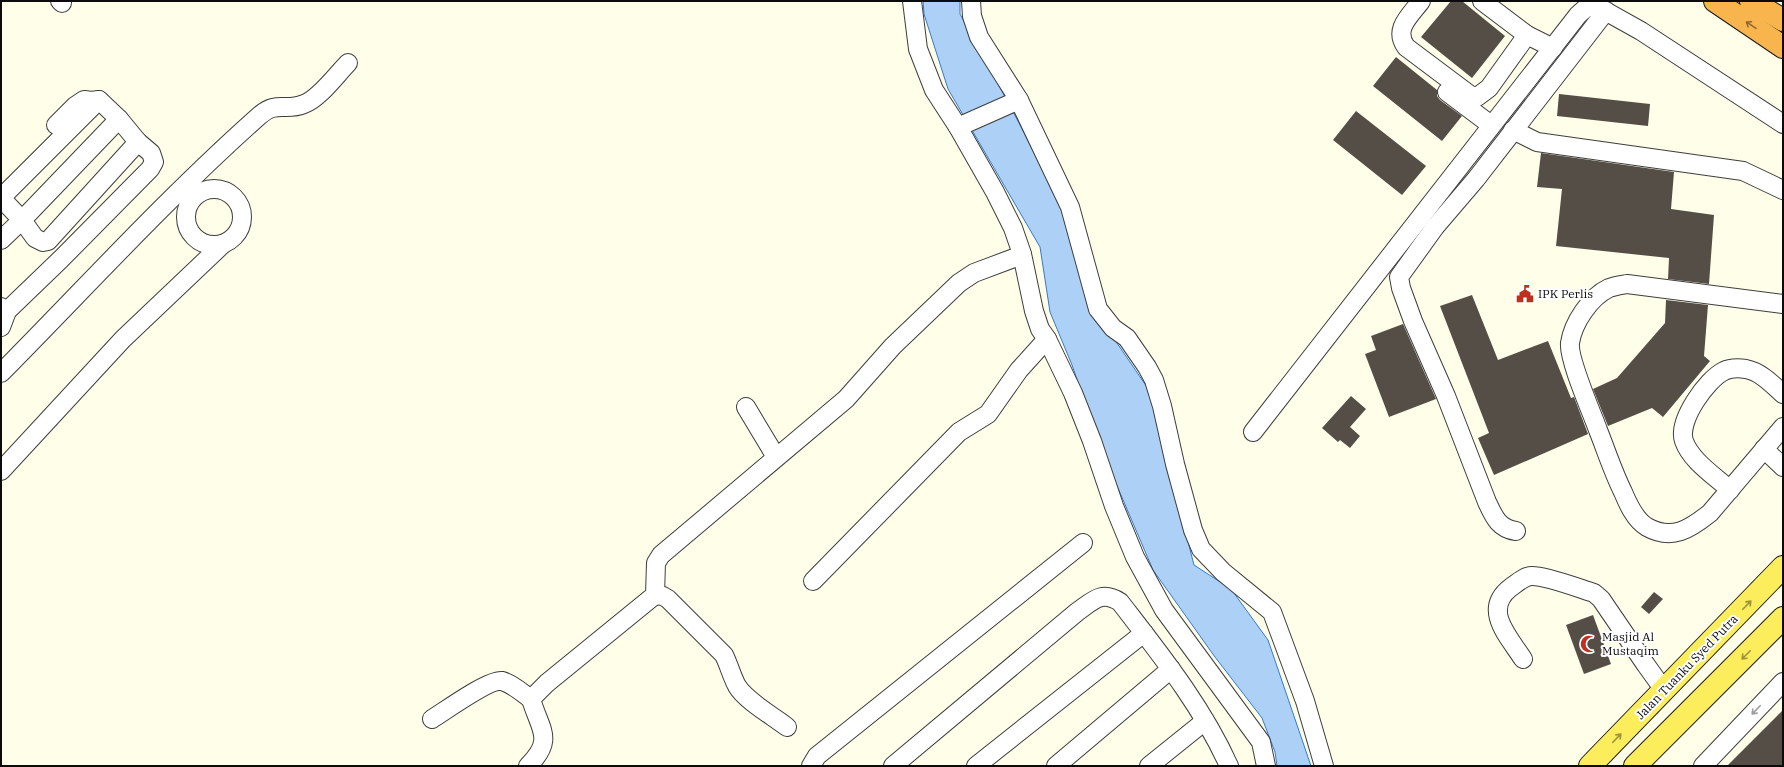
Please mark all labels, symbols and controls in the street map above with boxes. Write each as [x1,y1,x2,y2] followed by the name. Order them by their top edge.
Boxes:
[1745,21,1756,29] one-way arrow
[1515,284,1535,304] public building icon: IPK Perlis
[1538,286,1593,301] place label: IPK Perlis
[1742,600,1751,610] one-way arrow
[1633,611,1741,722] street label: Jalan Tuanku Syed Putra
[1602,629,1659,658] place label: Masjid Al Mustaqim
[1579,634,1599,654] mosque icon: Masjid Al Mustaqim
[1741,650,1751,660] one-way arrow
[1751,705,1761,715] one-way arrow
[1613,733,1622,743] one-way arrow

